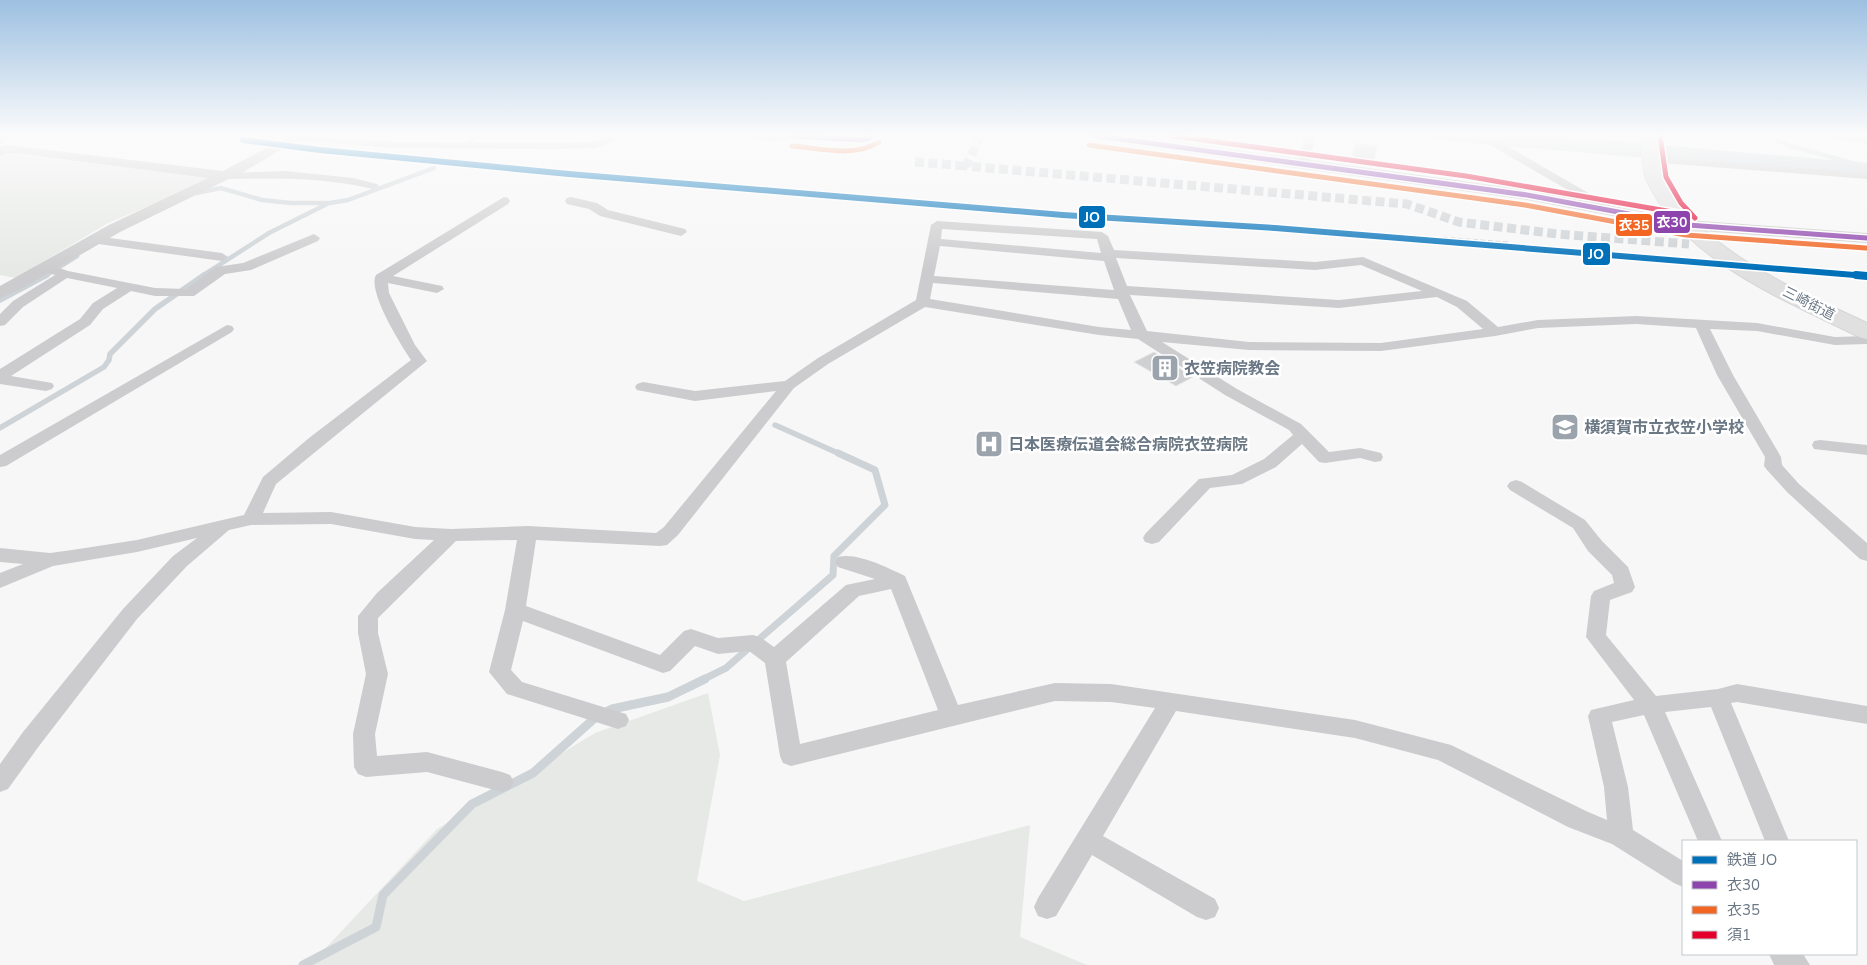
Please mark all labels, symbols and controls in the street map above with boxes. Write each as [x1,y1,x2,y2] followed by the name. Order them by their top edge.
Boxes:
[1078,205,1106,229] line badge: JO
[1083,208,1100,227] text: JO
[1653,210,1691,234] line badge: 衣30
[1615,213,1653,237] line badge: 衣35
[1657,213,1687,232] text: 衣30
[1619,216,1649,235] text: 衣35
[1582,242,1611,266] line badge: JO
[1587,245,1604,264] text: JO
[1780,282,1838,325] street label: 三崎街道
[1150,353,1180,383] building icon: 衣笠病院教会
[1184,358,1280,380] place label: 衣笠病院教会
[1550,412,1580,442] school or university icon: 横須賀市立衣笠小学校
[1584,417,1744,439] place label: 横須賀市立衣笠小学校
[974,429,1004,459] hospital icon: 日本医療伝道会総合病院衣笠病院
[1008,434,1248,456] place label: 日本医療伝道会総合病院衣笠病院
[1682,840,1857,955] legend
[1727,850,1777,870] text: 鉄道 JO
[1727,875,1760,895] text: 衣30
[1727,900,1760,920] text: 衣35
[1727,925,1751,945] text: 須1

